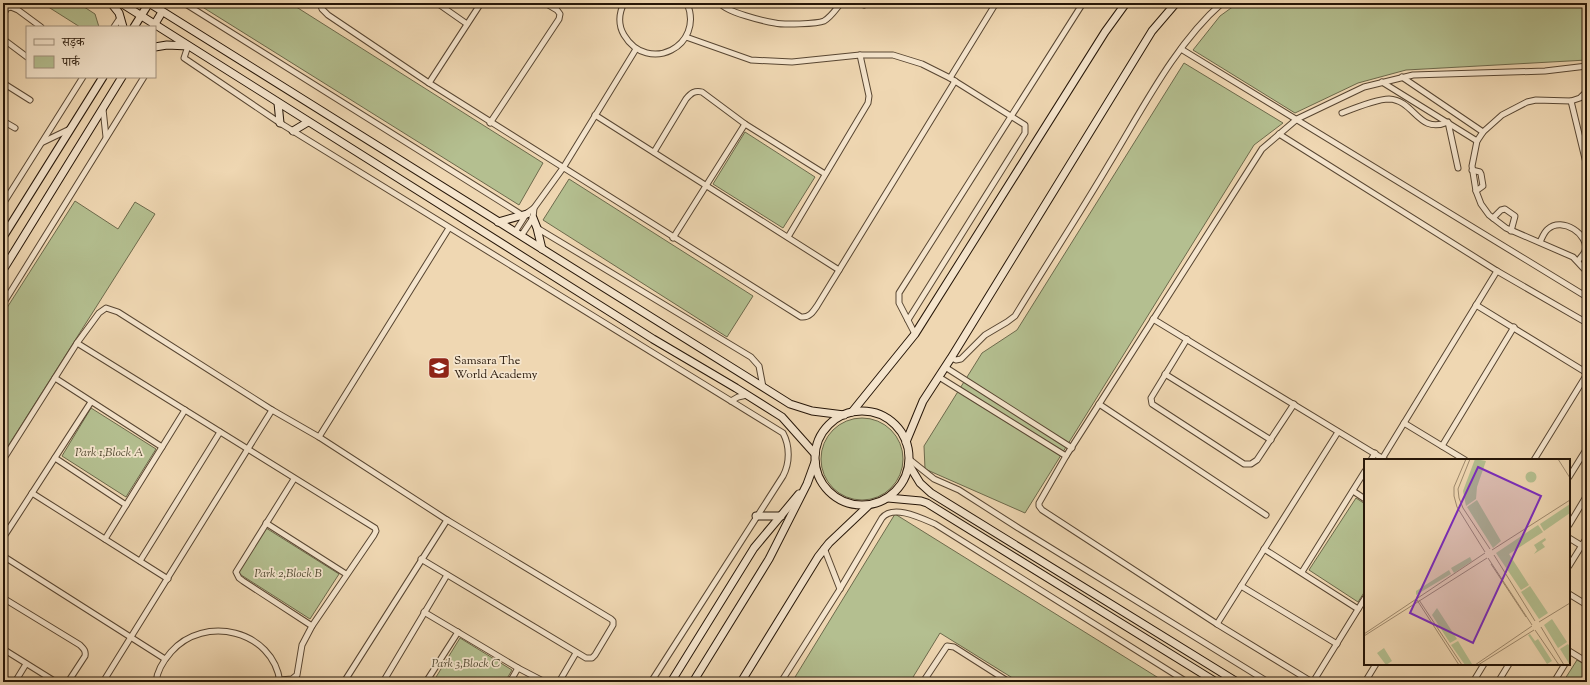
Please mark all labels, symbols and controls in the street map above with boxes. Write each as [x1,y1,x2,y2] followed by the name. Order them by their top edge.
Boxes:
[26,26,156,78] legend
[61,34,86,52] text: सड़क
[61,54,81,72] text: पार्क
[454,352,537,384] place label: Samsara The World Academy
[426,355,452,381] school or university icon: Samsara The World Academy
[75,444,144,462] park label: Park 1,Block A
[1364,459,1570,665] inset map
[254,565,322,583] park label: Park 2,Block B
[432,655,500,673] park label: Park 3,Block C

